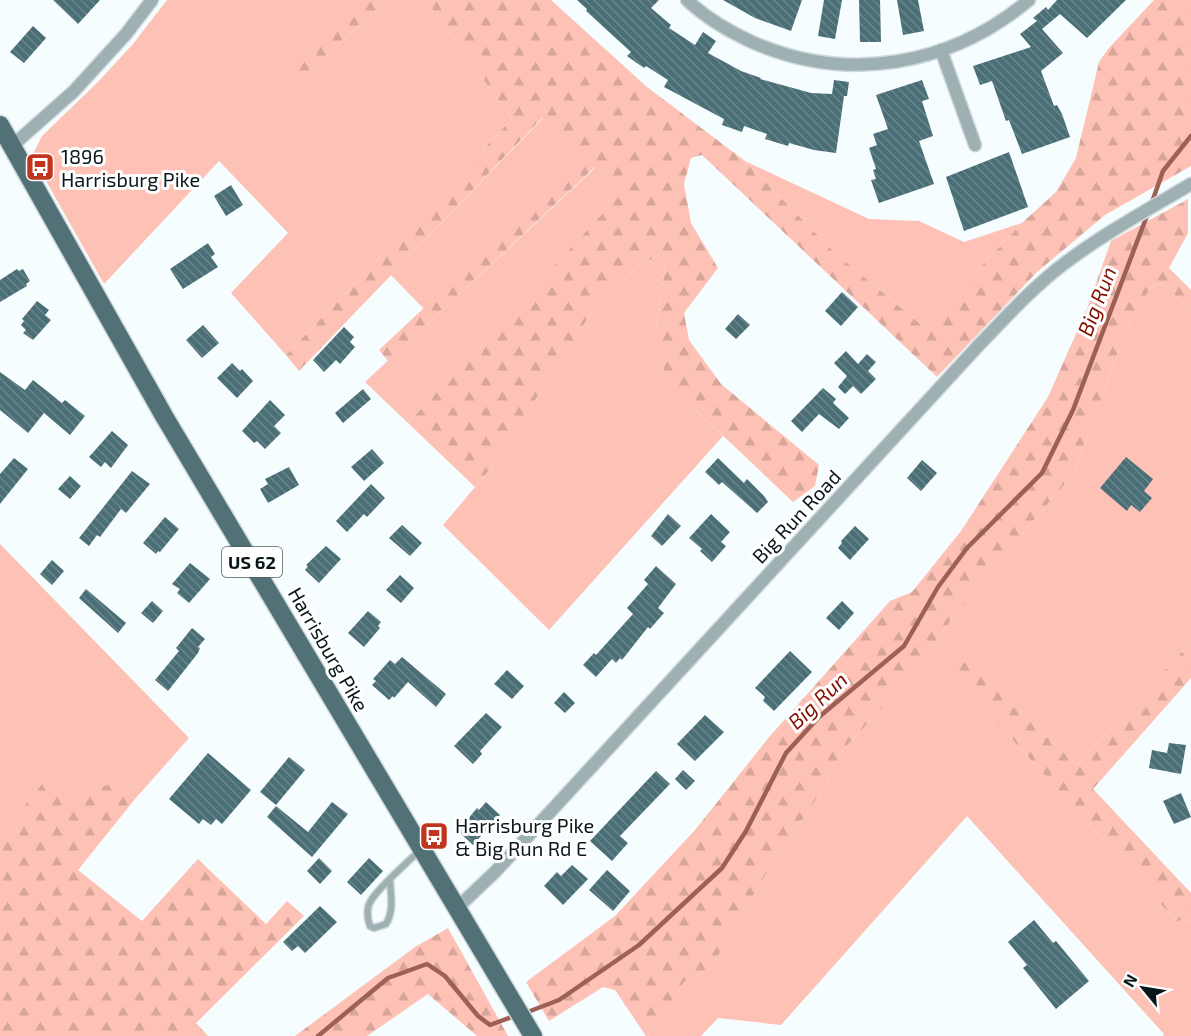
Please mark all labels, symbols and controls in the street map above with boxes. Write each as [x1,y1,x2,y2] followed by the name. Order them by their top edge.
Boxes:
[61,144,200,191] place label: 1896 Harrisburg Pike
[24,151,56,183] bus stop icon: 1896 Harrisburg Pike
[1071,263,1121,339] water label: Big Run
[747,464,845,568] street label: Big Run Road
[222,547,282,577] road number: US 62
[284,583,374,715] street label: Harrisburg Pike
[782,666,852,734] water label: Big Run
[455,813,594,860] place label: Harrisburg Pike & Big Run Rd E
[418,820,450,852] bus stop icon: Harrisburg Pike & Big Run Rd E
[1113,958,1173,1018] north arrow
[1118,970,1141,990] text: N

